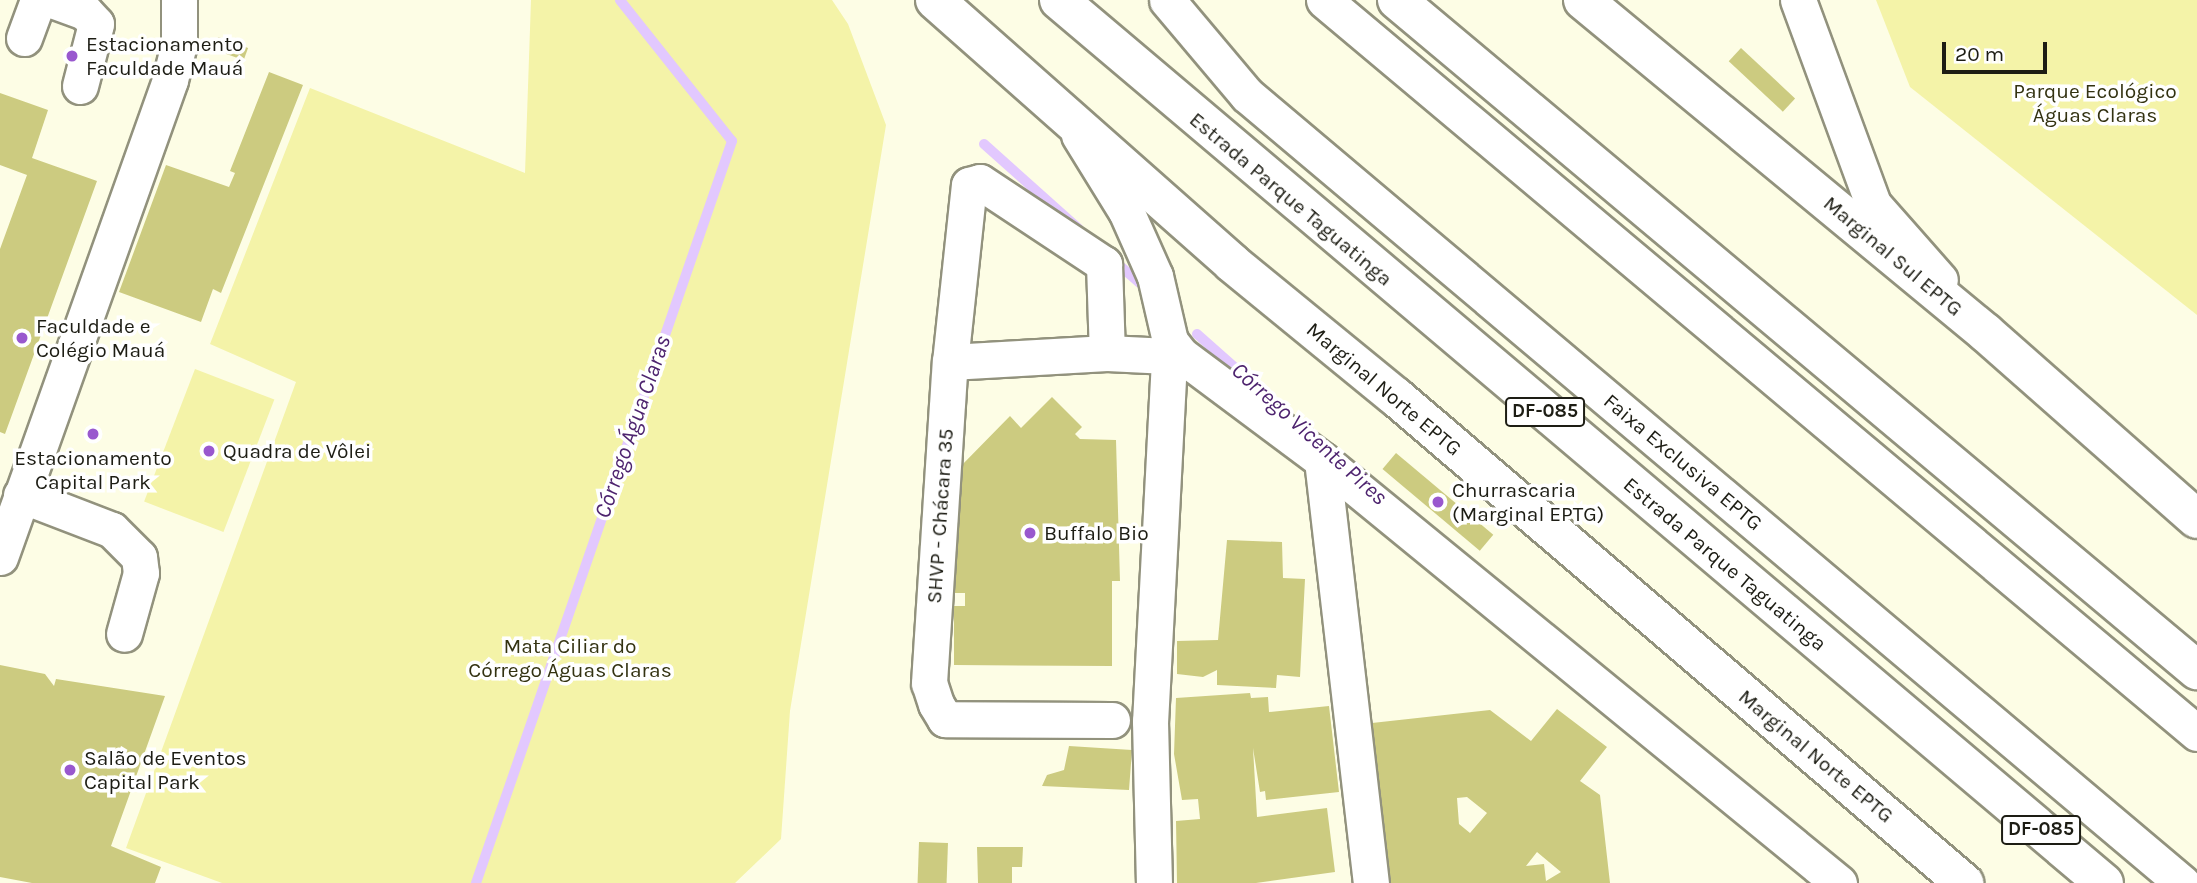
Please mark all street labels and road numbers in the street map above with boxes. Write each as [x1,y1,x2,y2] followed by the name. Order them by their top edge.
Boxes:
[1184,107,1398,291] street label: Estrada Parque Taguatinga
[1818,191,1968,321] street label: Marginal Sul EPTG
[1301,317,1467,461] street label: Marginal Norte EPTG
[1599,388,1767,536] street label: Faixa Exclusiva EPTG
[1505,396,1585,428] road number: DF-085
[921,428,959,604] street label: SHVP - Chácara 35
[1618,472,1832,656] street label: Estrada Parque Taguatinga
[1733,684,1899,828] street label: Marginal Norte EPTG
[2001,814,2081,846] road number: DF-085

